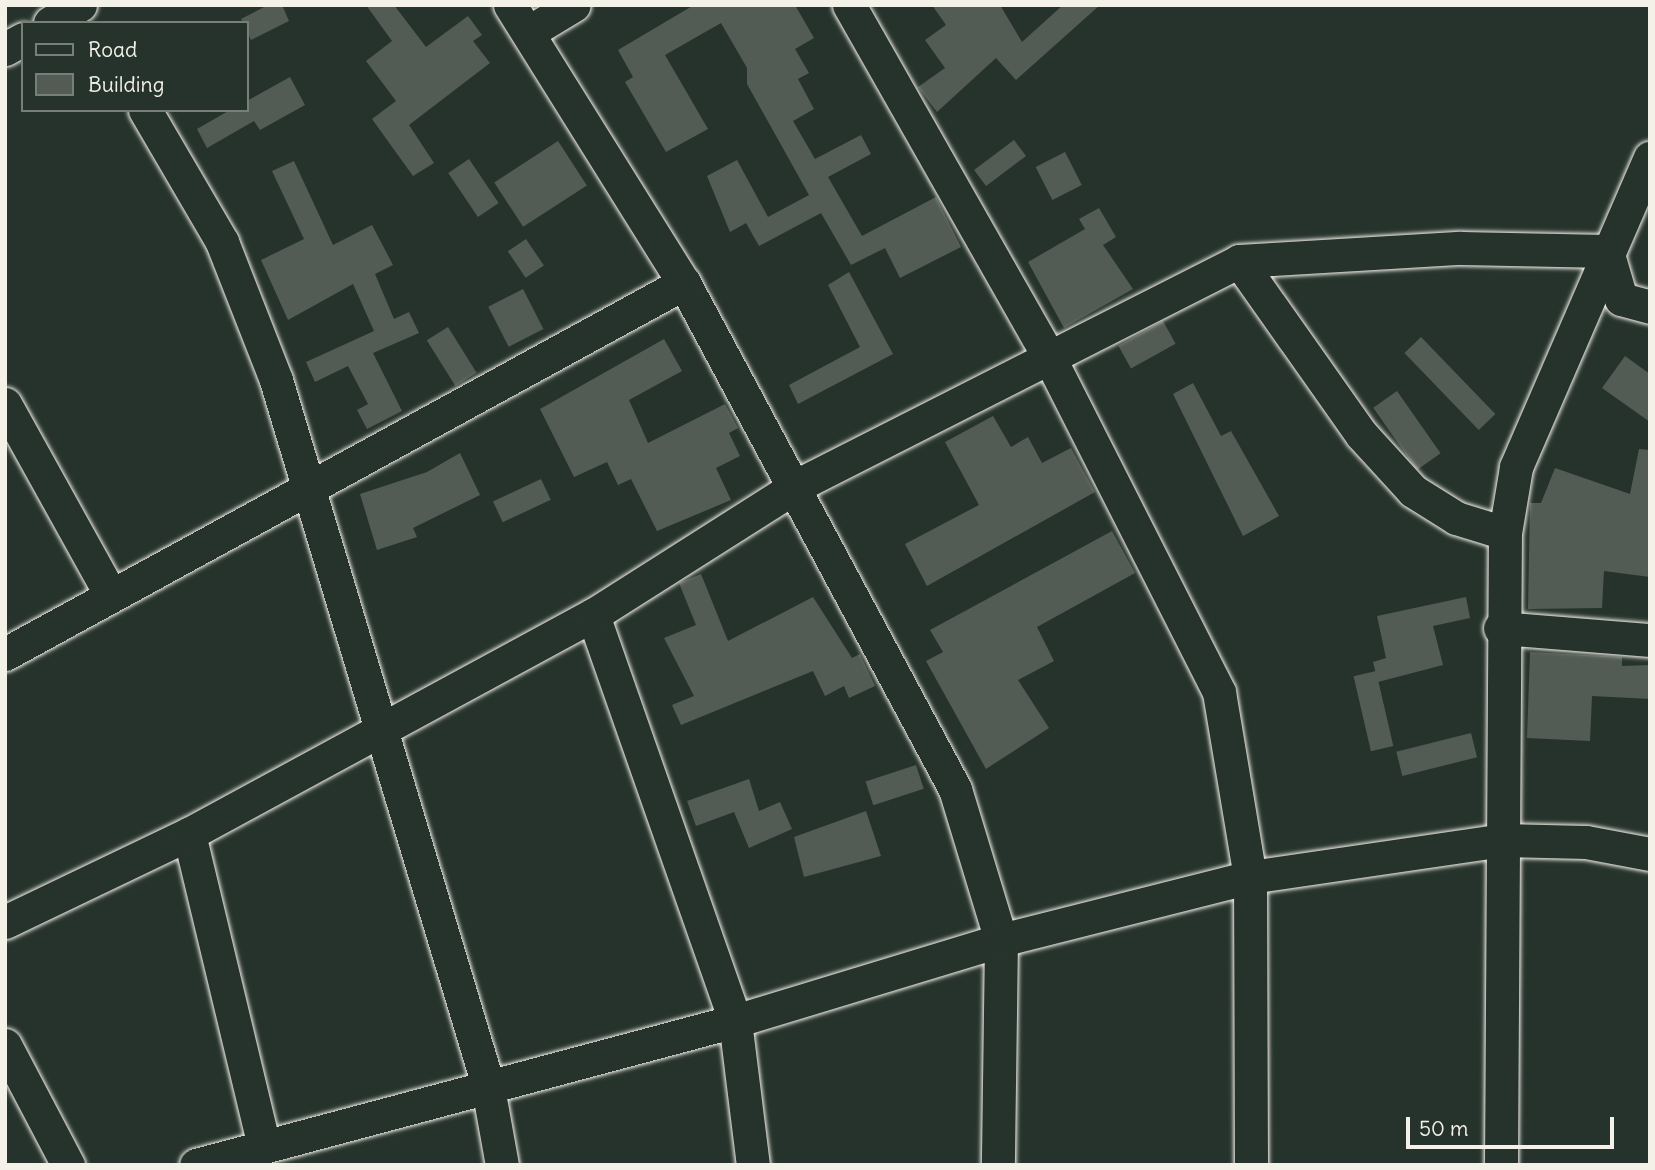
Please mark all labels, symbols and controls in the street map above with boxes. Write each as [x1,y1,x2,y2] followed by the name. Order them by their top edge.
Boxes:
[21,21,248,112] legend
[88,36,137,63] text: Road
[88,71,164,98] text: Building
[1410,1104,1618,1148] scale bar
[1419,1115,1468,1142] text: 50 m

